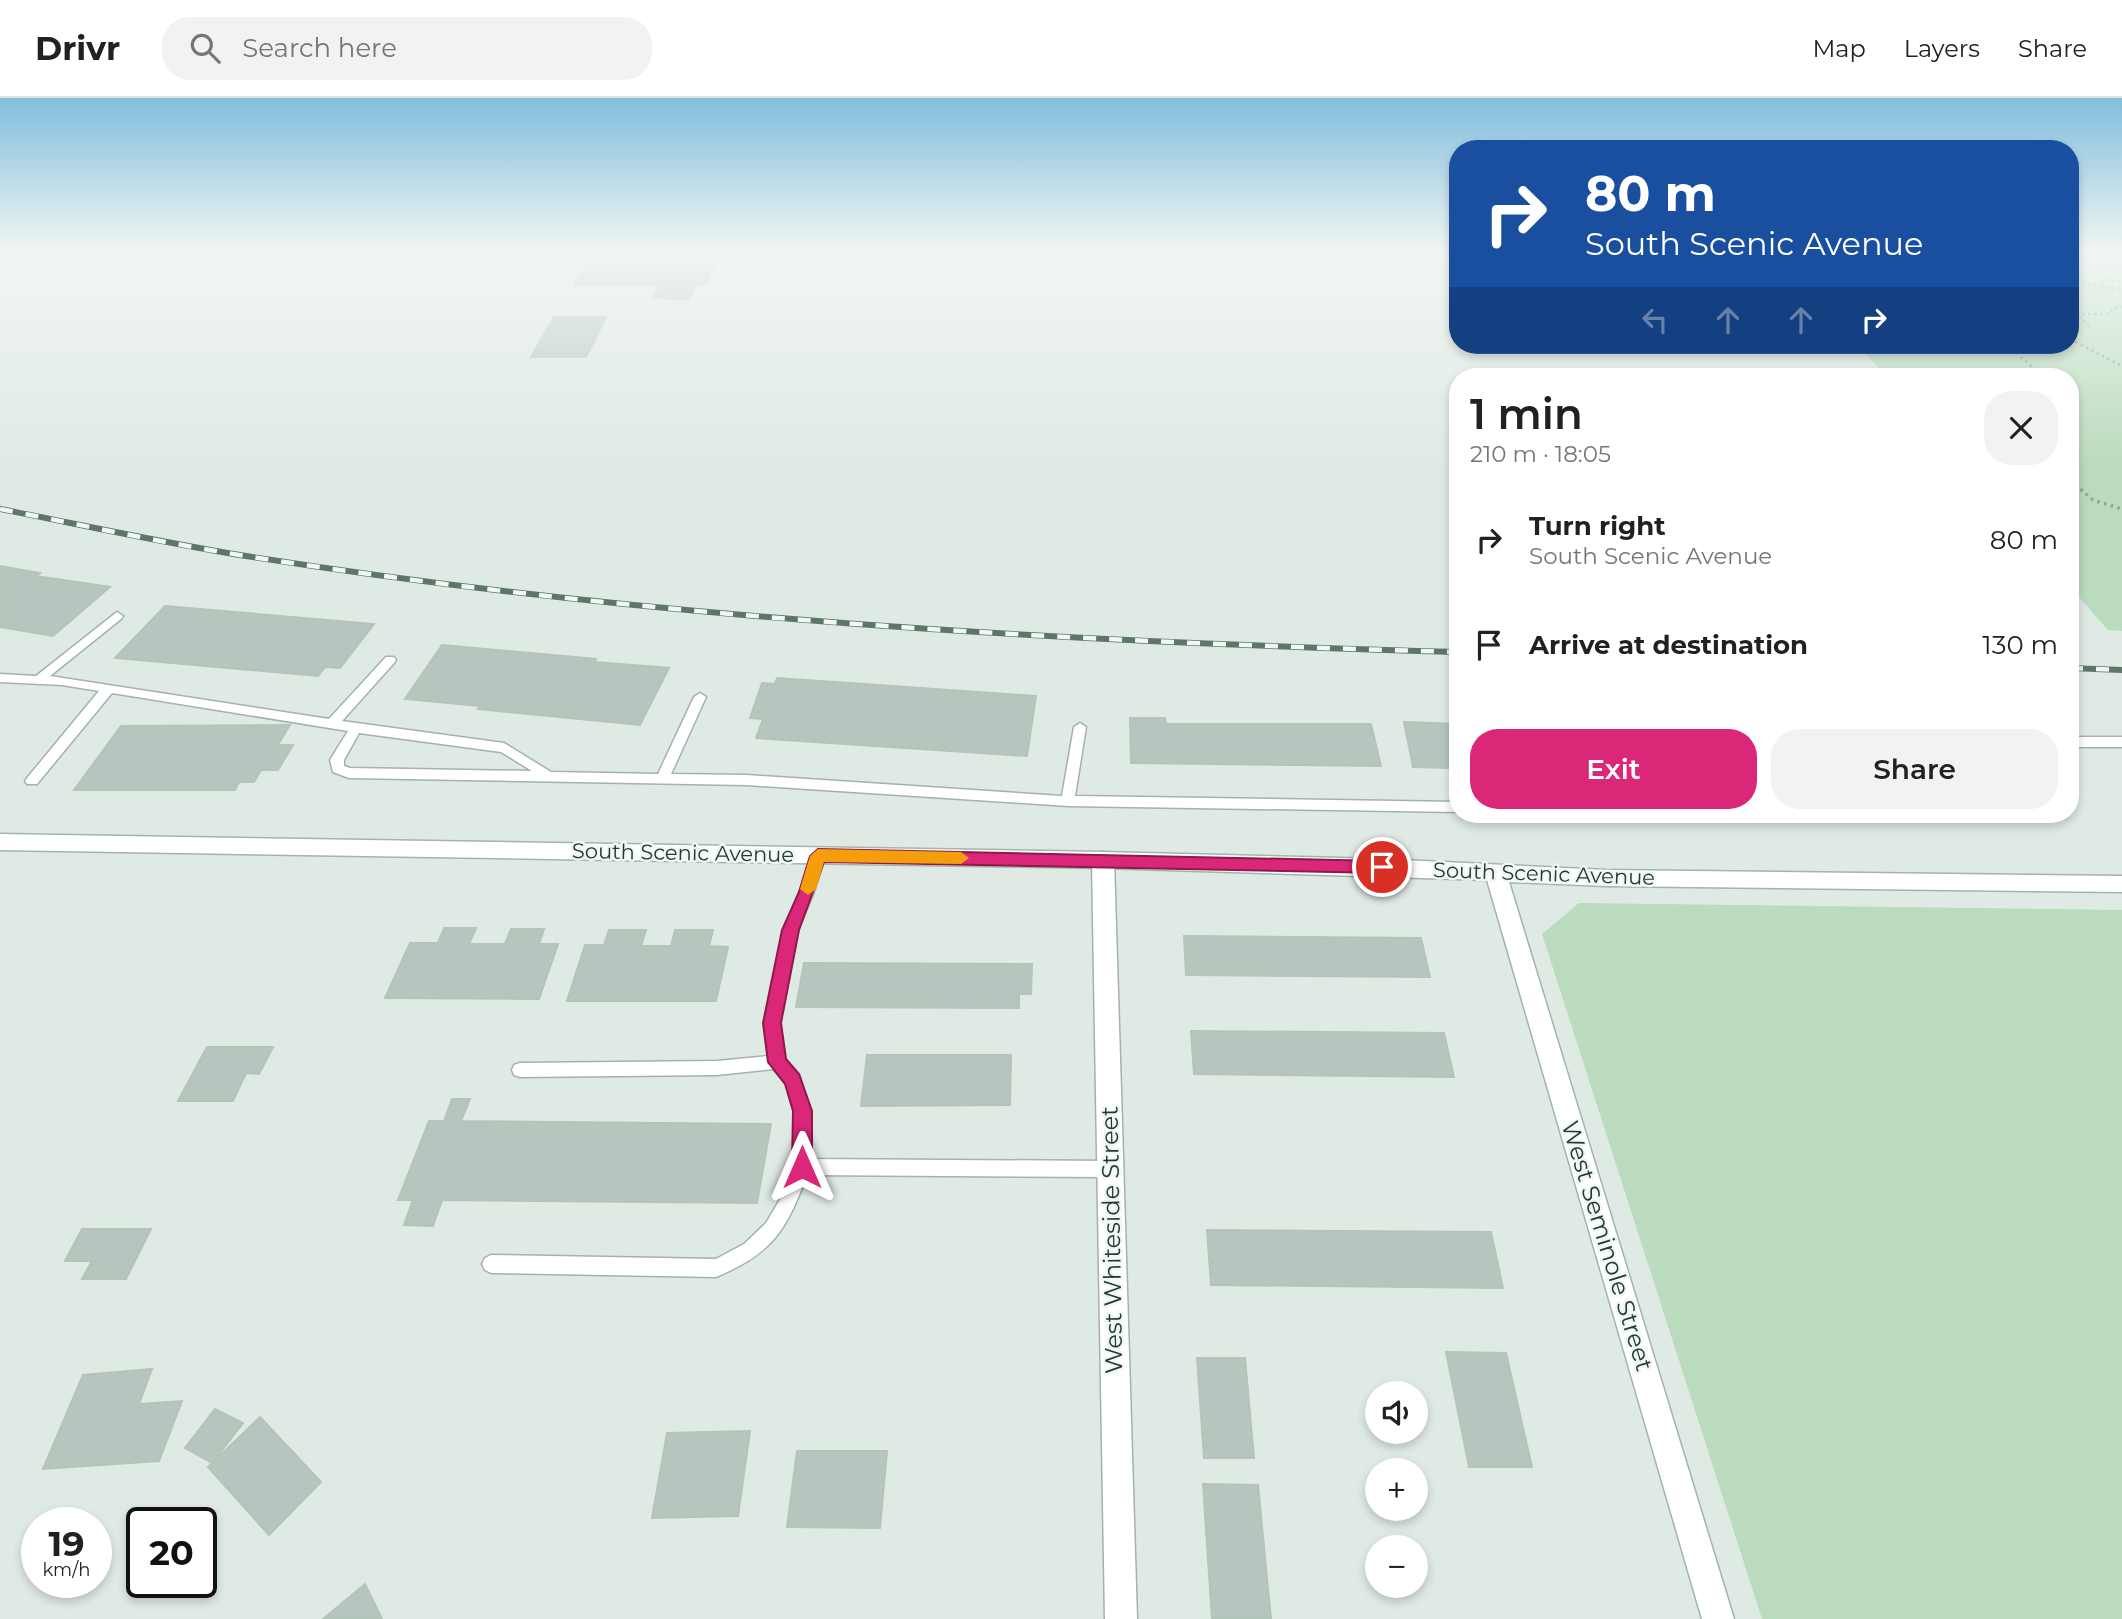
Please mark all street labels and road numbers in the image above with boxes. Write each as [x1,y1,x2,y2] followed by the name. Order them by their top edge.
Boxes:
[572,838,794,867] street label: South Scenic Avenue
[1433,857,1655,890] street label: South Scenic Avenue
[1095,1106,1128,1374] street label: West Whiteside Street
[1556,1117,1659,1375] street label: West Seminole Street

